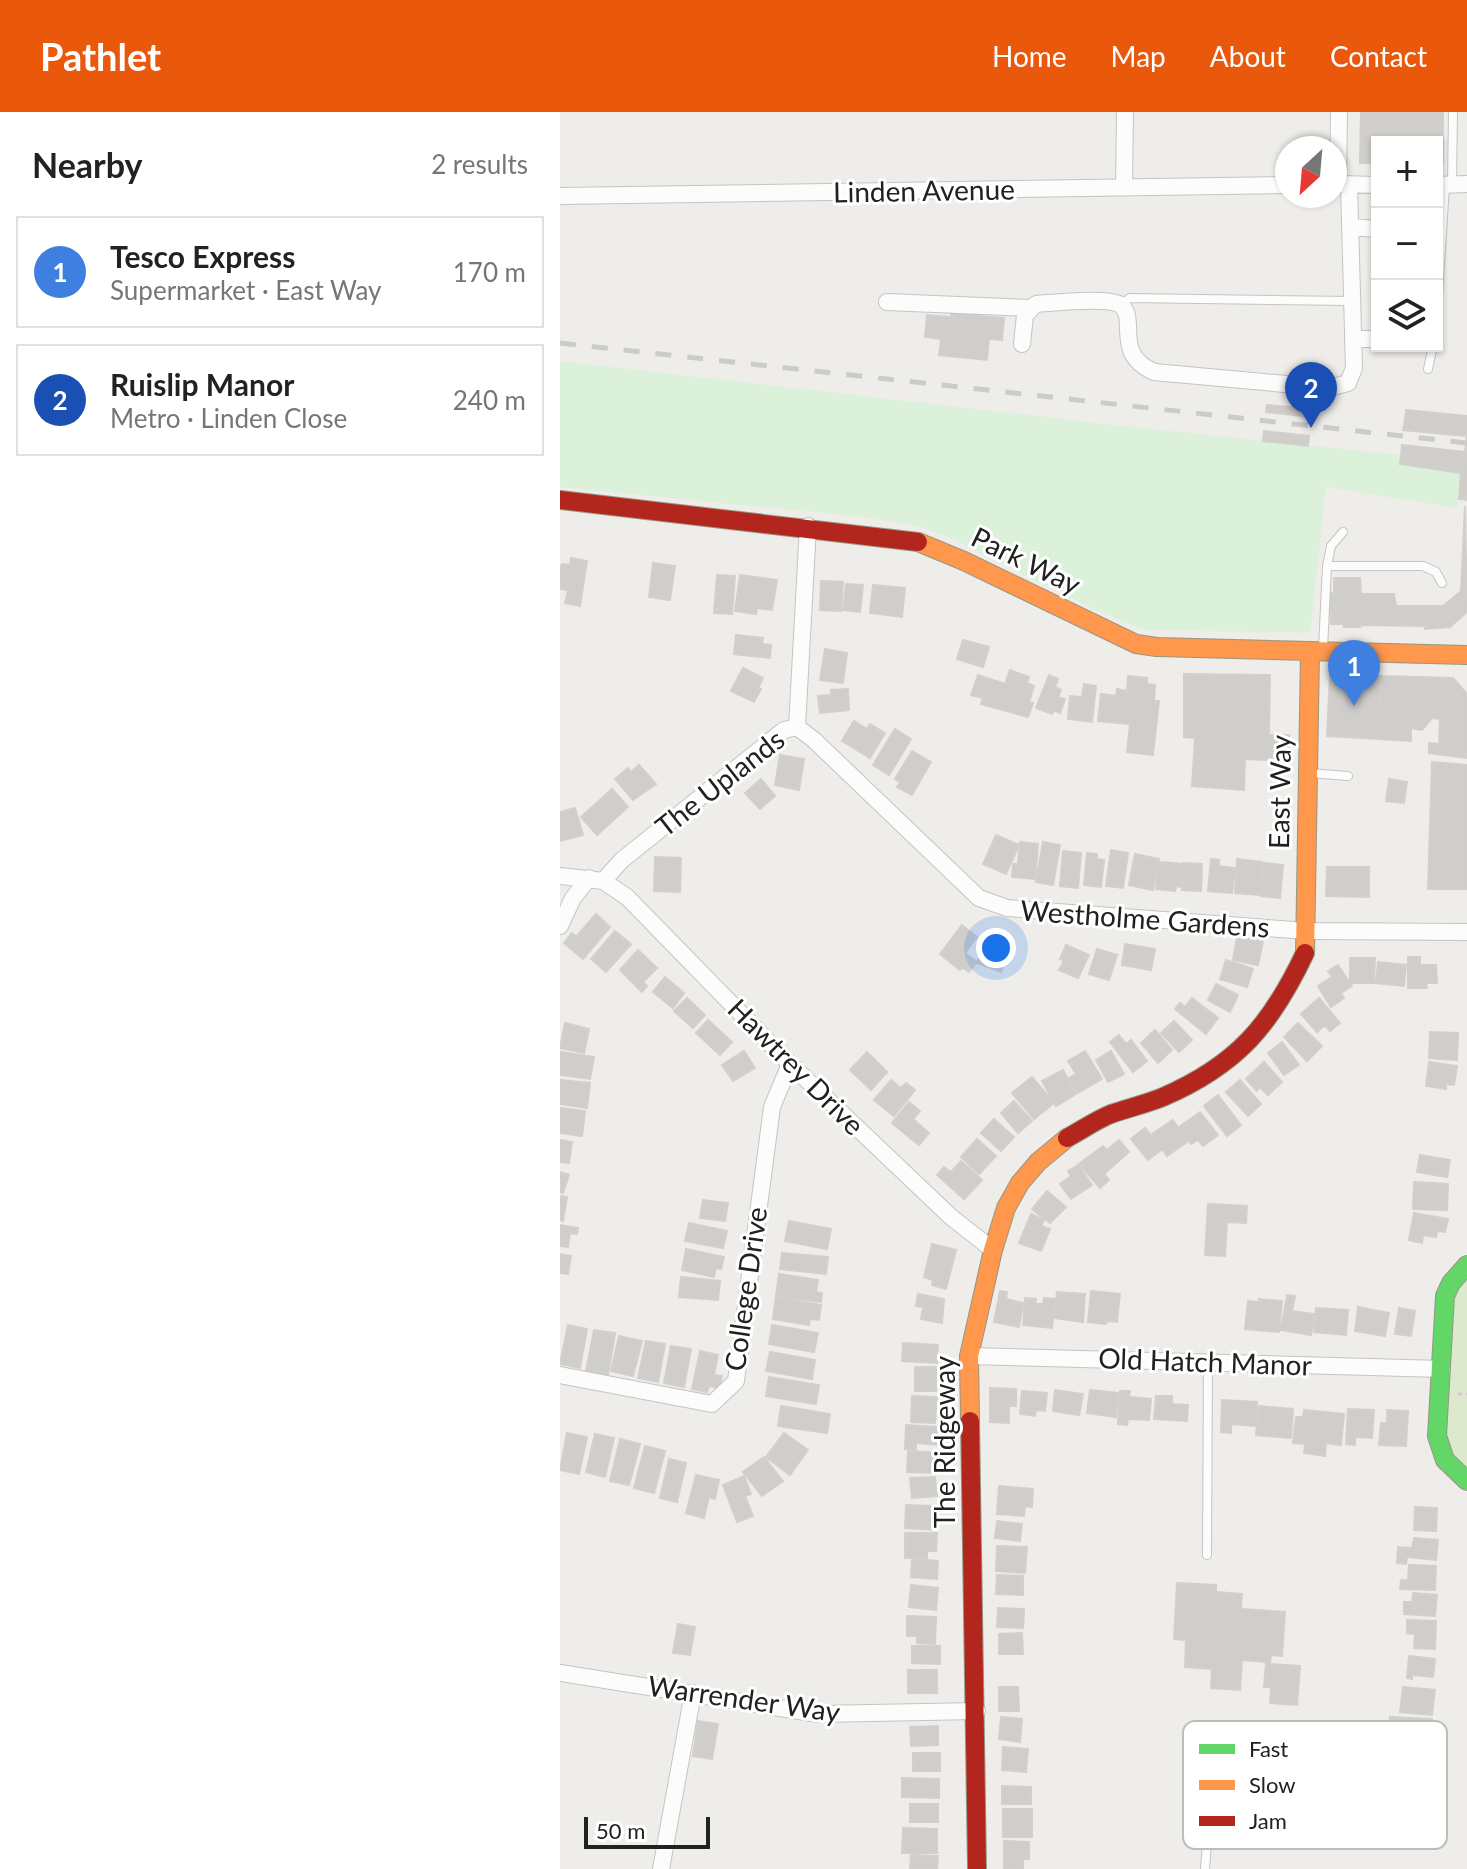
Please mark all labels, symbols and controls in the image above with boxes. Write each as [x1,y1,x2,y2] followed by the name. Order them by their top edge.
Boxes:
[40,33,161,79] text: Pathlet
[992,39,1067,73] text: Home
[1111,39,1166,73] text: Map
[1210,39,1286,73] text: About
[1330,39,1427,73] text: Contact
[1275,136,1347,208] north arrow
[1371,136,1443,352] map controls
[1371,136,1443,208] button: +
[32,144,143,185] text: Nearby
[431,148,528,180] text: 2 results
[833,171,1015,209] street label: Linden Avenue
[1371,208,1443,280] button: −
[110,238,295,274] text: Tesco Express
[52,256,68,288] text: 1
[453,256,526,288] text: 170 m
[110,274,382,306] text: Supermarket · East Way
[1371,280,1443,352] button: layers
[1285,362,1337,428] pin: 2
[110,366,294,402] text: Ruislip Manor
[52,384,68,416] text: 2
[453,384,526,416] text: 240 m
[110,402,347,434] text: Metro · Linden Close
[966,519,1087,601] street label: Park Way
[1328,640,1380,706] pin: 1
[648,722,790,843] street label: The Uplands
[1261,734,1297,849] street label: East Way
[1019,892,1271,944] street label: Westholme Gardens
[976,928,1016,968] your location
[722,991,872,1141] street label: Hawtrey Drive
[717,1205,773,1373] street label: College Drive
[1098,1340,1312,1382] street label: Old Hatch Manor
[927,1355,961,1528] street label: The Ridgeway
[646,1668,843,1728] street label: Warrender Way
[1183,1721,1447,1849] legend
[1249,1735,1288,1762] text: Fast
[1249,1771,1296,1798] text: Slow
[1249,1807,1287,1834] text: Jam
[584,1813,710,1849] scale bar
[596,1817,645,1844] text: 50 m

